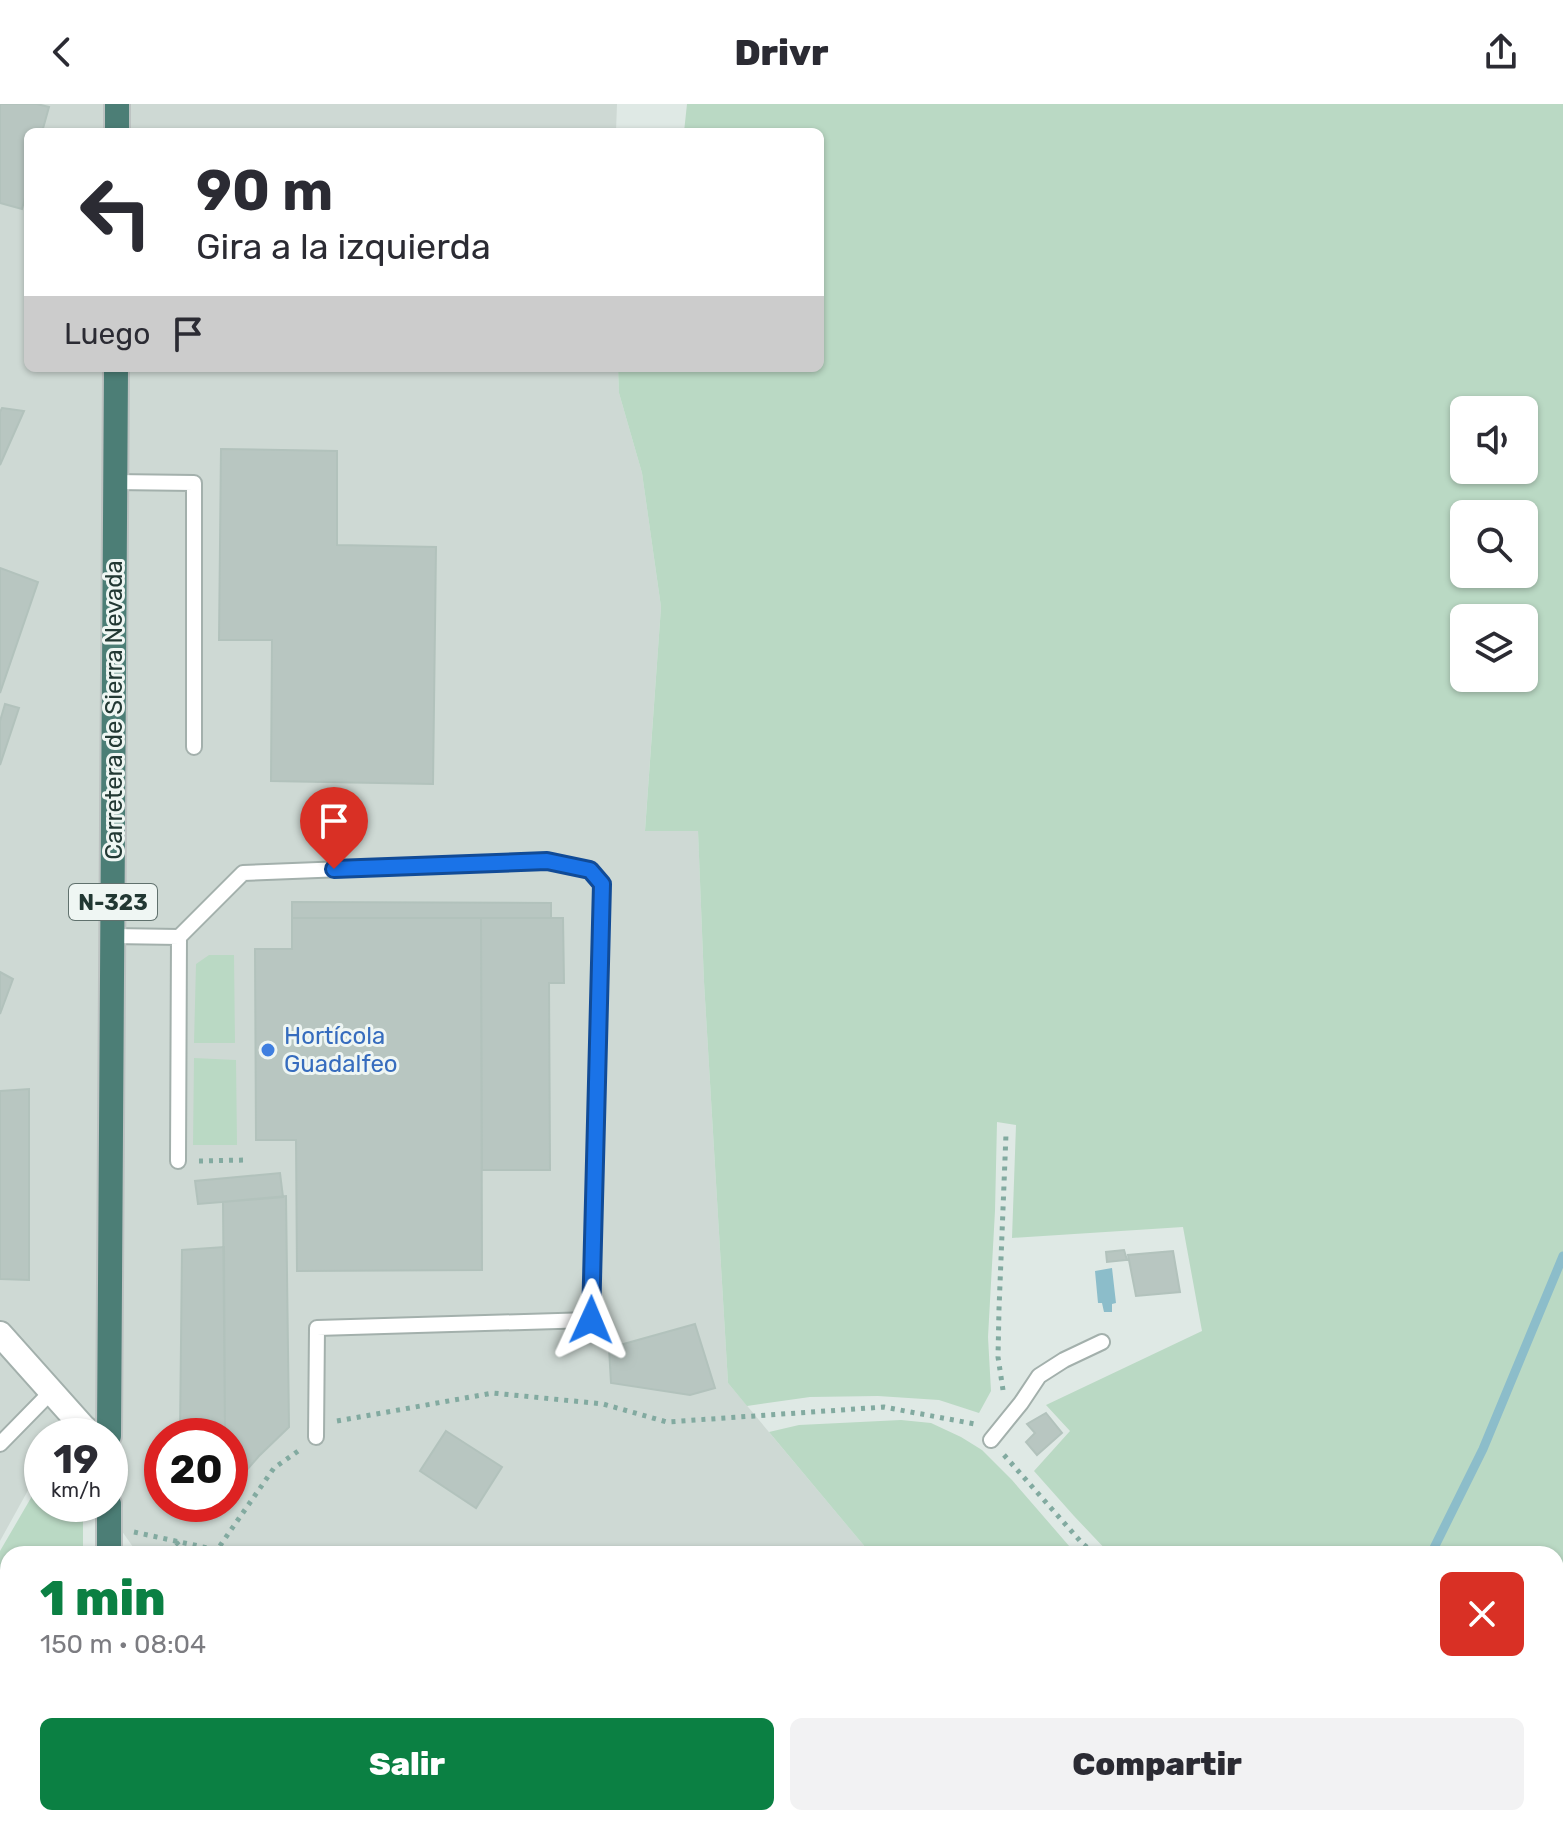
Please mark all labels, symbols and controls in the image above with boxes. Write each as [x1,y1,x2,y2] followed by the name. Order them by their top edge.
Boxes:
[40,30,84,74] icon: back
[1479,30,1523,74] icon: share
[734,31,829,74] text: Drivr
[196,158,333,224] text: 90 m
[64,160,168,264] icon: left
[196,225,491,268] text: Gira a la izquierda
[166,312,210,356] icon: arrive
[64,316,150,352] text: Luego
[1450,396,1538,692] map controls
[1450,396,1538,484] button: sound
[1450,500,1538,588] button: search
[100,560,128,860] street label: Carretera de Sierra Nevada
[1450,604,1538,692] button: layers
[300,787,368,869] pin
[312,799,356,843] icon: arrive
[69,884,157,920] road number: N-323
[284,1022,398,1078] place label: Hortícola Guadalfeo
[259,1041,277,1059] marker: Hortícola Guadalfeo
[549,1278,633,1362] position arrow
[144,1418,248,1522] speed limit sign: 20
[53,1436,99,1483] text: 19
[51,1478,101,1502] text: km/h
[40,1570,166,1627] text: 1 min
[1440,1572,1524,1656] button: close
[40,1629,206,1660] text: 150 m · 08:04
[40,1718,774,1810] button: Salir
[790,1718,1524,1810] button: Compartir

